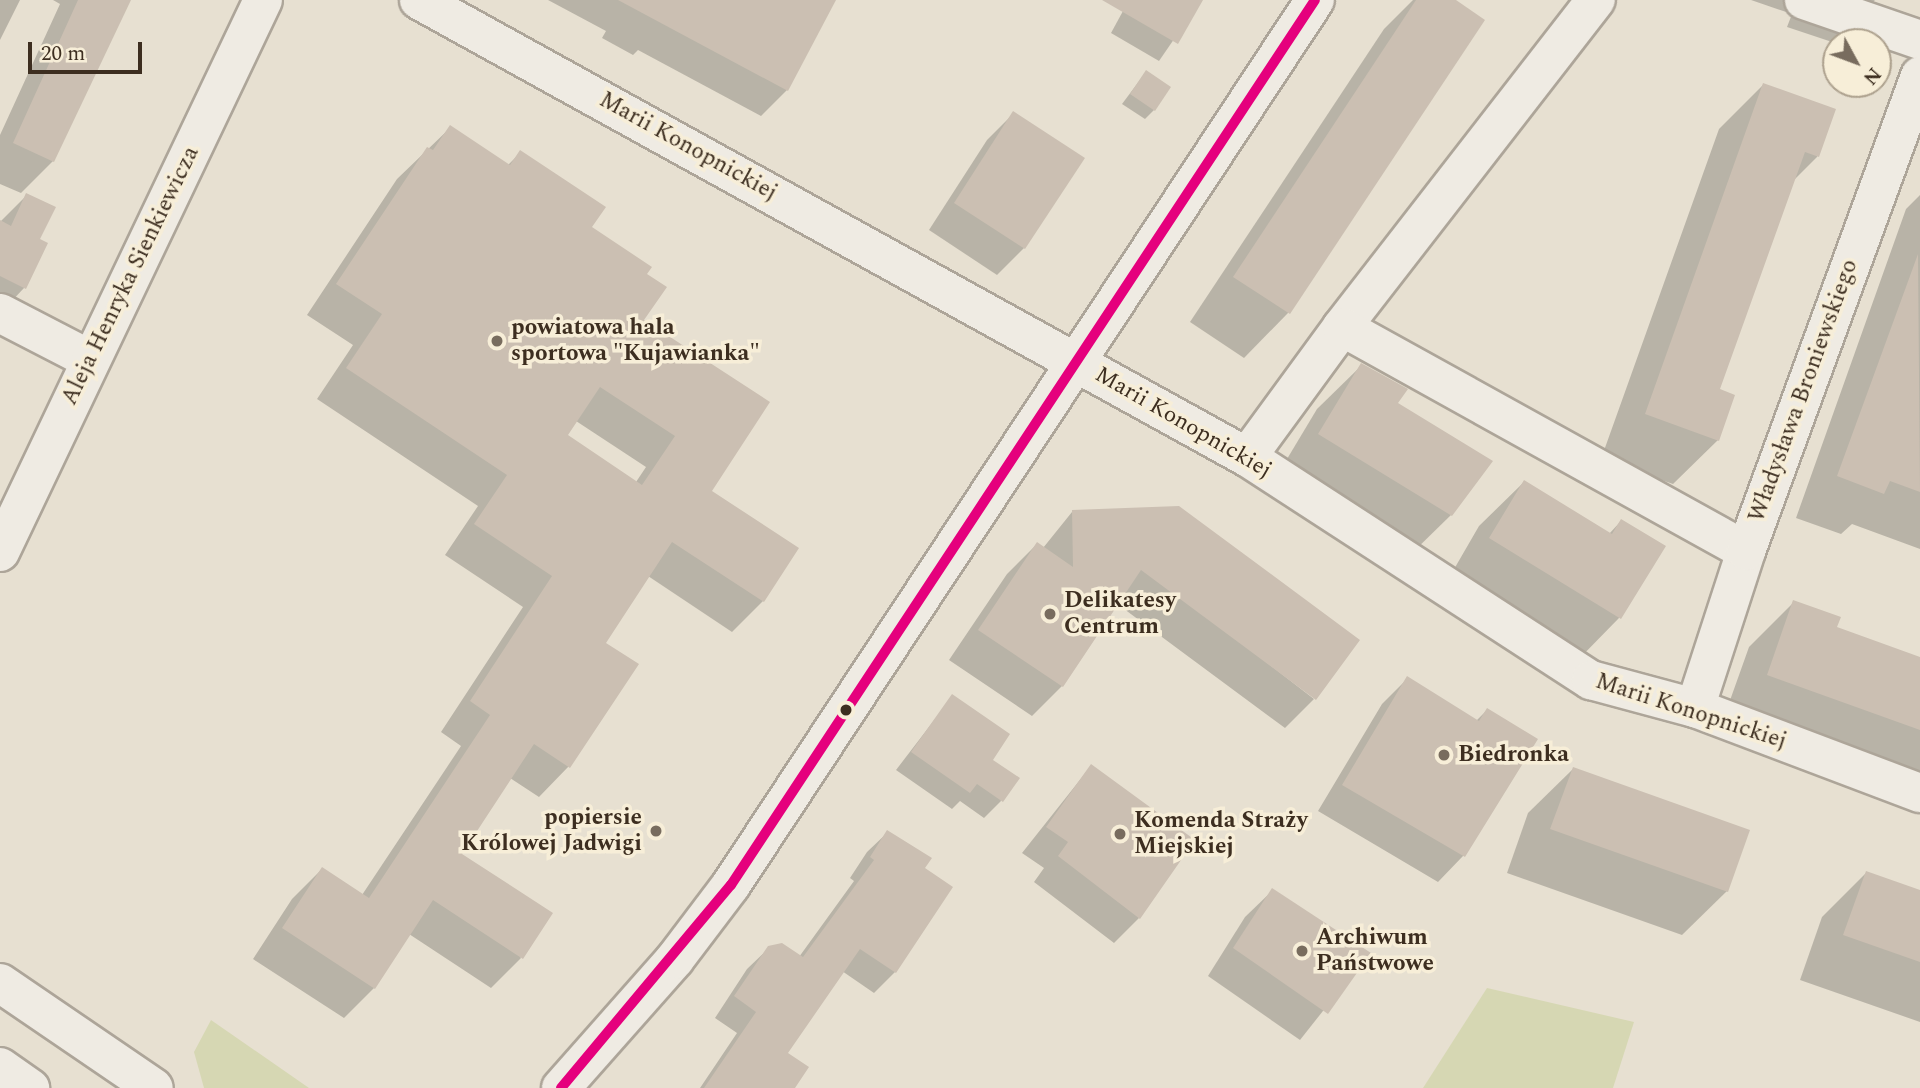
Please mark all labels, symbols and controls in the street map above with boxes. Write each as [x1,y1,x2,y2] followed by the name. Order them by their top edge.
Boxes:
[32,28,145,72] scale bar
[1822,28,1892,98] north arrow
[41,38,85,70] text: 20 m
[1856,60,1888,91] text: N
[594,87,782,207] street label: Marii Konopnickiej
[56,142,206,410] street label: Aleja Henryka Sienkiewicza
[1744,256,1864,526] street label: Władysława Broniewskiego
[511,314,760,368] place label: powiatowa hala sportowa "Kujawianka"
[489,333,505,349] marker: powiatowa hala sportowa "Kujawianka"
[1090,361,1276,485] street label: Marii Konopnickiej
[1064,587,1176,641] place label: Delikatesy Centrum
[1042,606,1058,622] marker: Delikatesy Centrum
[1592,668,1790,756] street label: Marii Konopnickiej
[839,703,853,717] unlabelled marker
[1458,741,1569,769] place label: Biedronka
[1436,747,1452,763] marker: Biedronka
[461,804,642,858] place label: popiersie Królowej Jadwigi
[1134,807,1308,861] place label: Komenda Straży Miejskiej
[648,823,664,839] marker: popiersie Królowej Jadwigi
[1112,826,1128,842] marker: Komenda Straży Miejskiej
[1316,924,1434,978] place label: Archiwum Państwowe
[1294,943,1310,959] marker: Archiwum Państwowe

